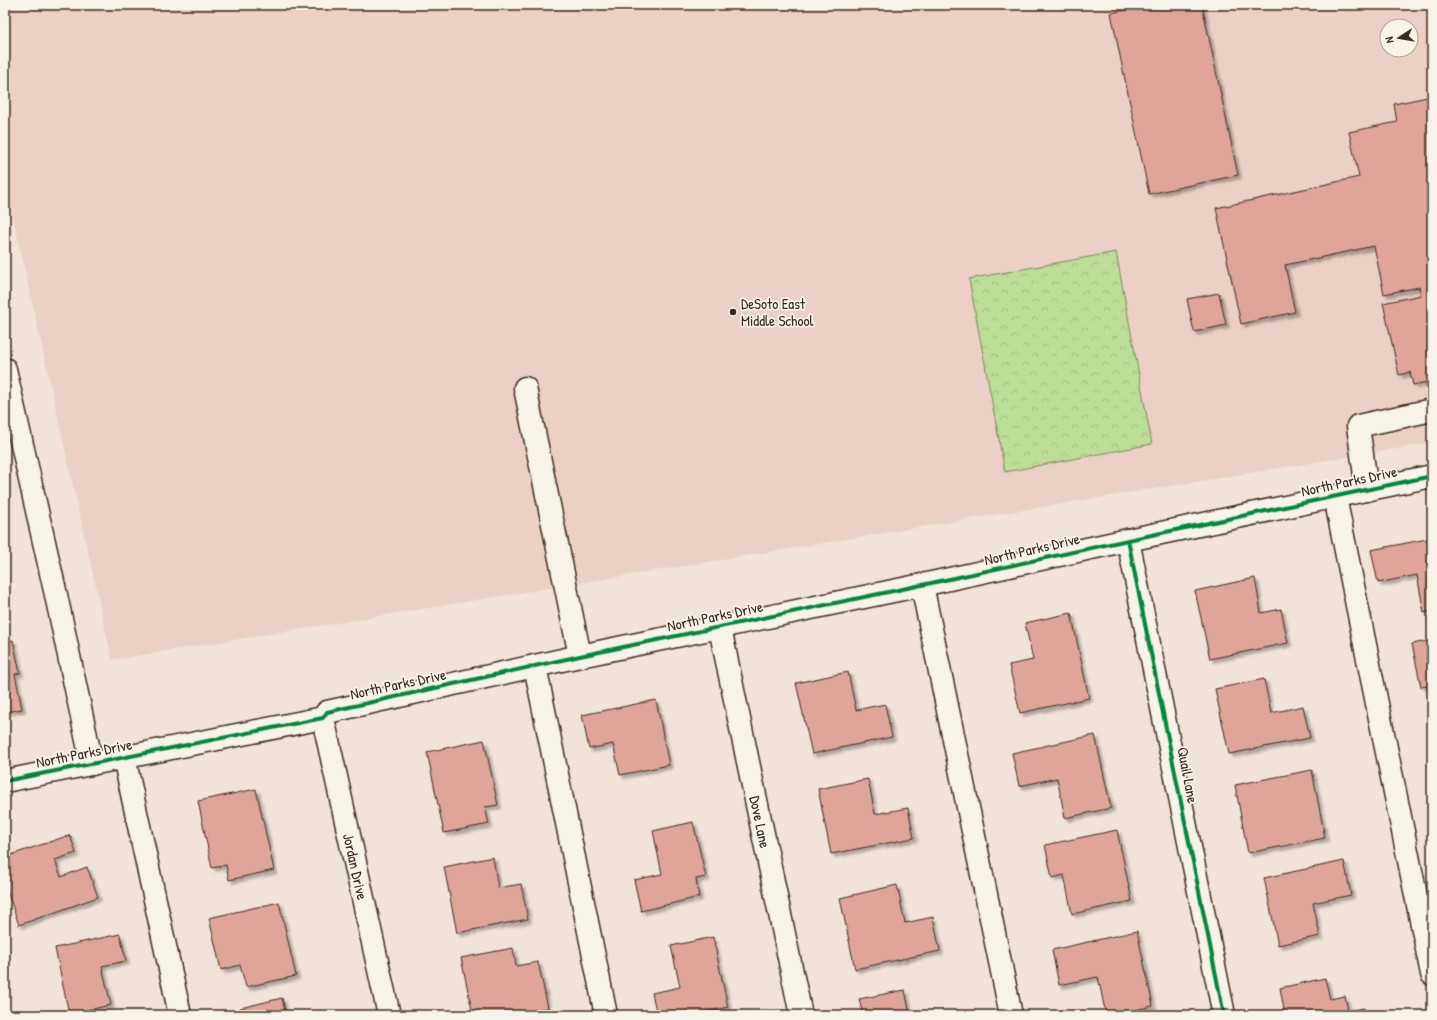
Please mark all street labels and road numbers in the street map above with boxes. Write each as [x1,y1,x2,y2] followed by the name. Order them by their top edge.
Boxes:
[1299,461,1399,501] street label: North Parks Drive
[982,528,1082,570] street label: North Parks Drive
[665,596,765,636] street label: North Parks Drive
[348,664,448,704] street label: North Parks Drive
[34,733,134,773] street label: North Parks Drive
[1172,745,1204,805] street label: Quail Lane
[745,794,776,850] street label: Dove Lane
[338,831,374,902] street label: Jordan Drive

